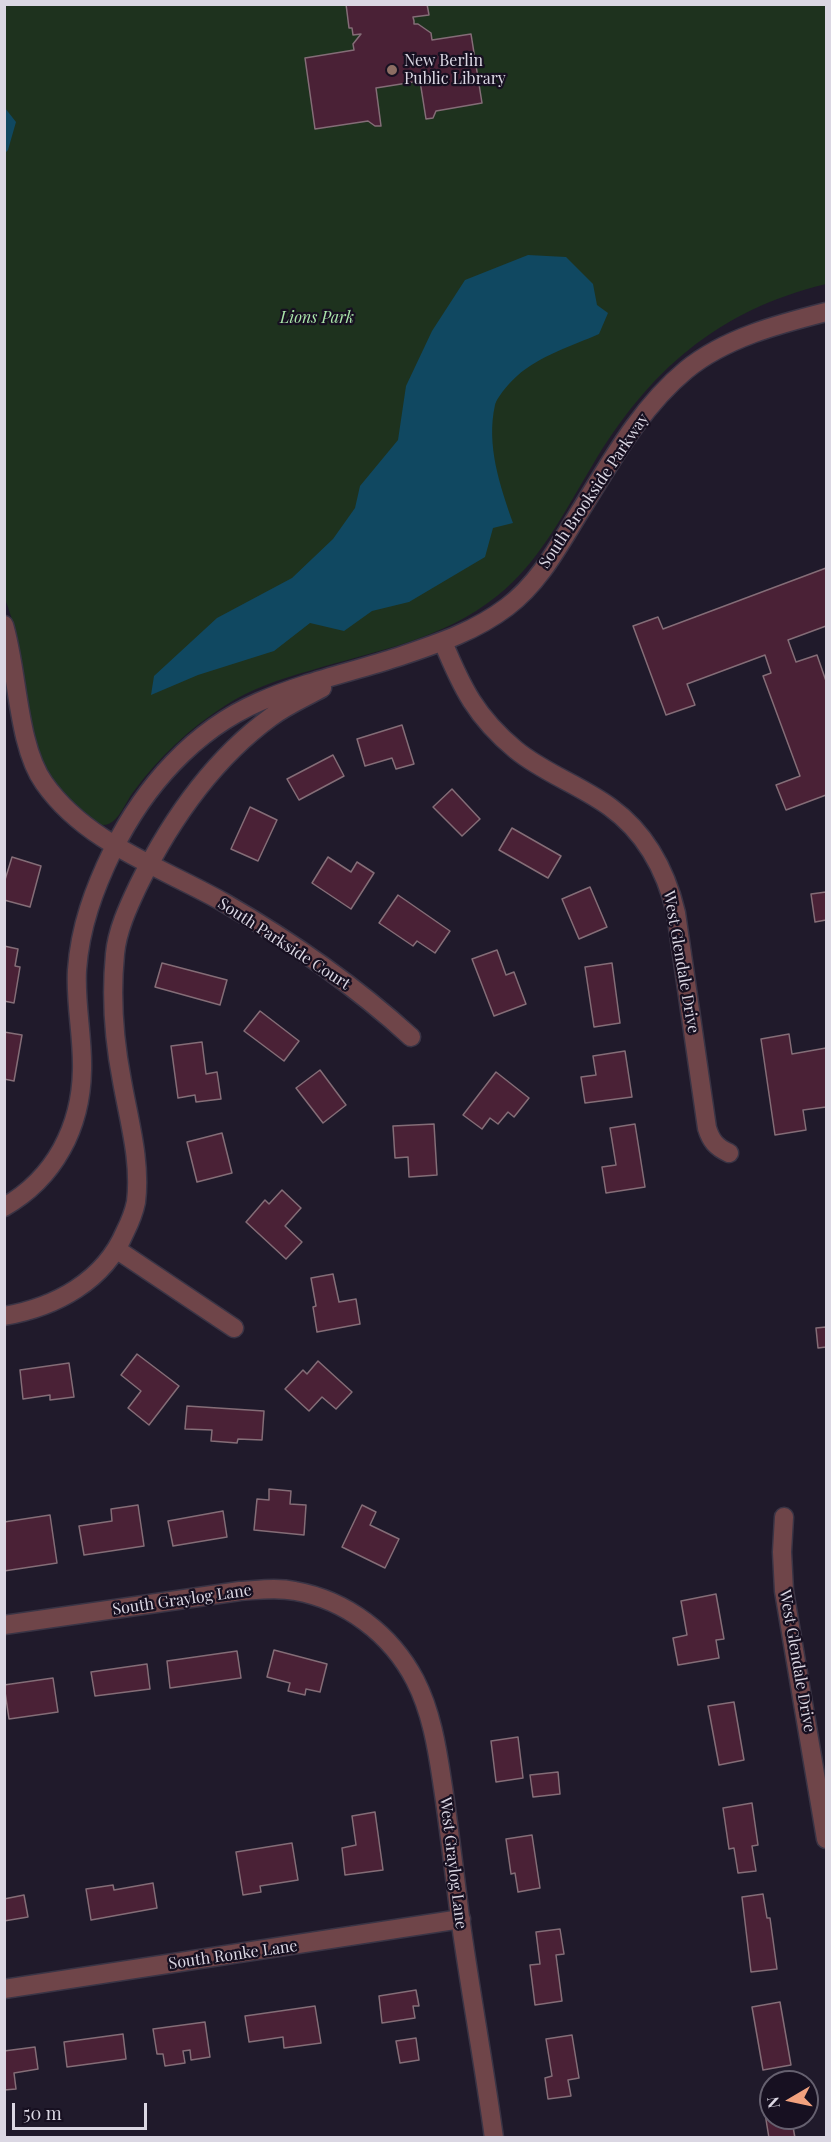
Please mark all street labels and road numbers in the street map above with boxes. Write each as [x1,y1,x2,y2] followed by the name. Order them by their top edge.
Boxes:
[535,410,653,572] street label: South Brookside Parkway
[659,889,703,1035] street label: West Glendale Drive
[214,894,354,994] street label: South Parkside Court
[111,1581,253,1619] street label: South Graylog Lane
[775,1588,819,1734] street label: West Glendale Drive
[435,1796,471,1930] street label: West Graylog Lane
[167,1936,299,1974] street label: South Ronke Lane

